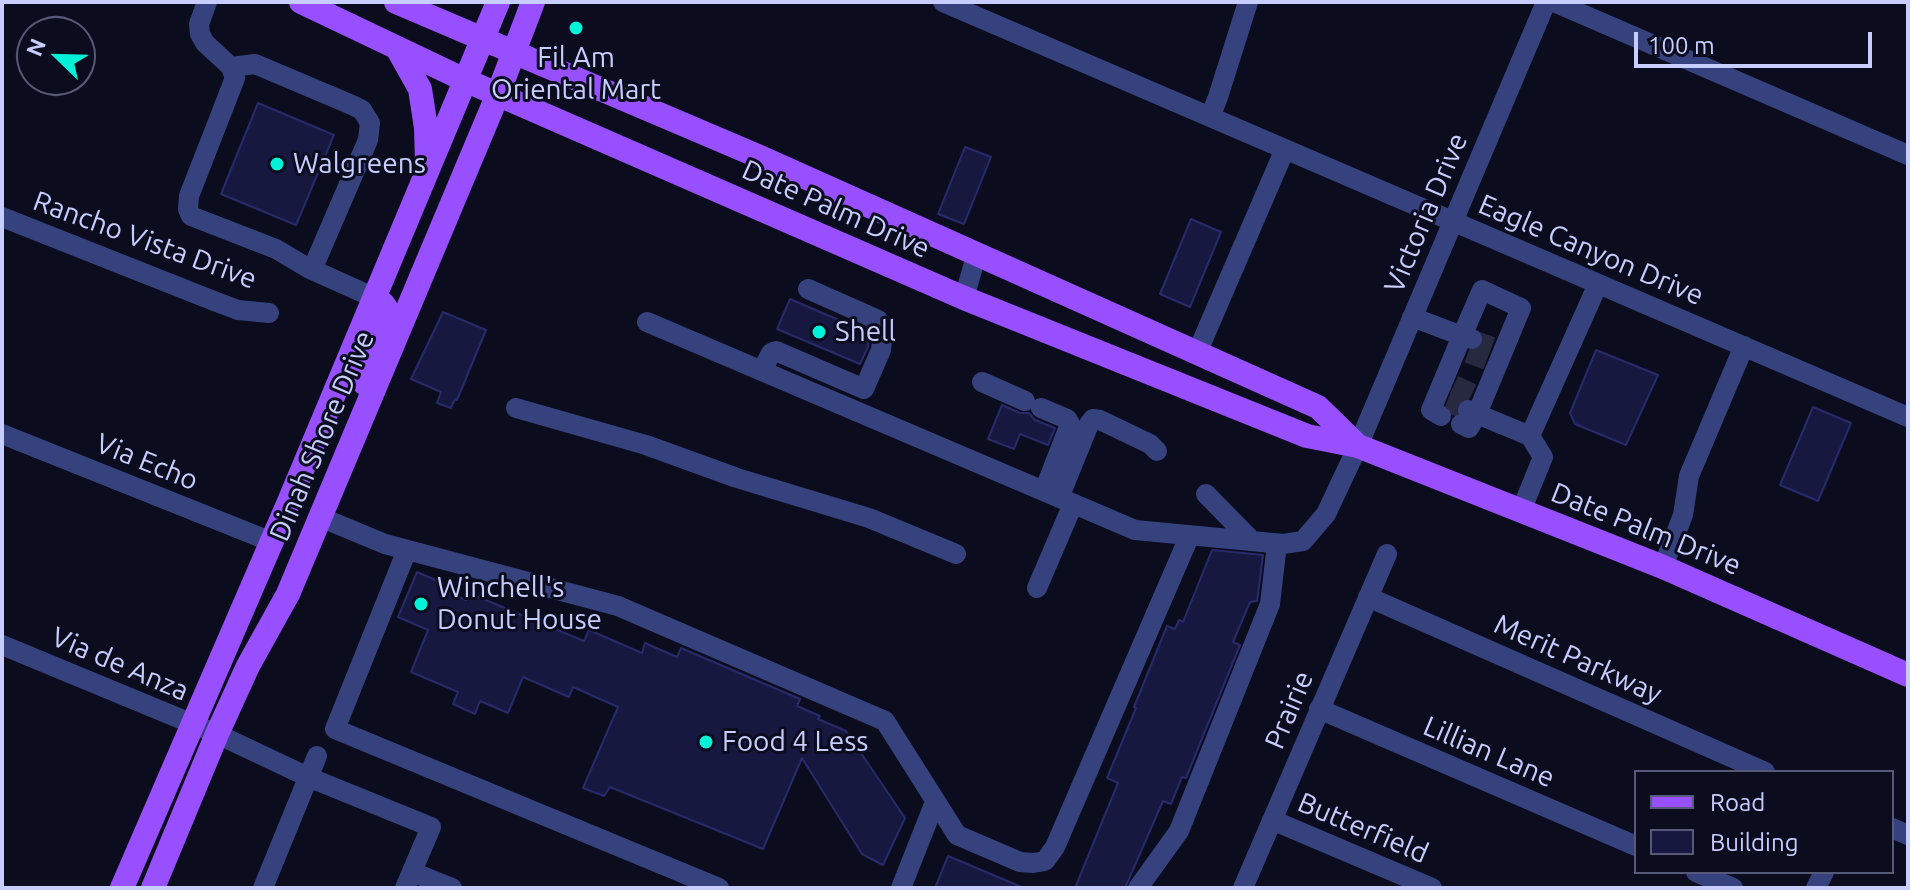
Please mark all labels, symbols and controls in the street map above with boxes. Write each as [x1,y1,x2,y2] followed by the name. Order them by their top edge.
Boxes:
[16,16,96,96] north arrow
[1638,16,1876,66] scale bar
[567,19,585,37] marker: Fil Am Oriental Mart
[1648,32,1715,59] text: 100 m
[21,35,50,60] text: N
[491,41,661,107] place label: Fil Am Oriental Mart
[1377,128,1475,298] street label: Victoria Drive
[293,147,426,181] place label: Walgreens
[737,153,935,265] street label: Date Palm Drive
[268,155,286,173] marker: Walgreens
[29,184,261,296] street label: Rancho Vista Drive
[1473,187,1709,313] street label: Eagle Canyon Drive
[835,315,896,349] place label: Shell
[810,323,828,341] marker: Shell
[263,326,381,546] street label: Dinah Shore Drive
[91,426,203,498] street label: Via Echo
[1546,476,1746,582] street label: Date Palm Drive
[437,571,602,637] place label: Winchell's Donut House
[412,595,430,613] marker: Winchell's Donut House
[1489,607,1667,711] street label: Merit Parkway
[46,620,194,708] street label: Via de Anza
[1258,666,1320,754] street label: Prairie
[1418,709,1560,795] street label: Lillian Lane
[722,725,868,759] place label: Food 4 Less
[697,733,715,751] marker: Food 4 Less
[1634,770,1894,874] legend
[1293,785,1433,871] street label: Butterfield
[1710,789,1765,816] text: Road
[1710,829,1798,856] text: Building

